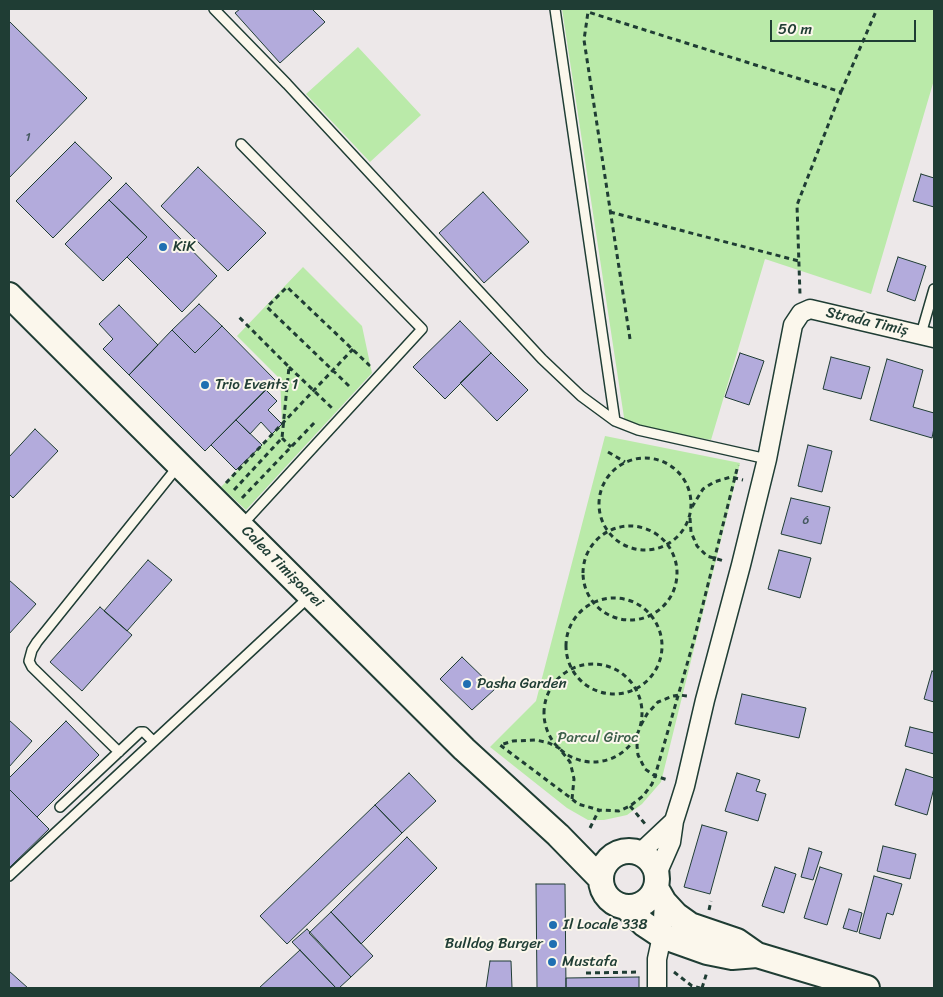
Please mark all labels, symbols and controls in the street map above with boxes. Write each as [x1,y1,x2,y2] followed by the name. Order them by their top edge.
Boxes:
[773,10,919,42] scale bar
[778,16,812,42] text: 50 m
[25,131,31,145] house number: 1
[173,238,195,256] place label: KiK
[157,241,169,253] marker: KiK
[824,304,910,340] street label: Strada Timiș
[215,376,298,394] place label: Trio Events 1
[199,379,211,391] marker: Trio Events 1
[803,514,809,528] house number: 6
[237,522,327,612] street label: Calea Timișoarei
[477,675,567,693] place label: Pasha Garden
[461,678,473,690] marker: Pasha Garden
[557,729,639,747] park label: Parcul Giroc
[563,916,648,934] place label: Il Locale 338
[547,919,559,931] marker: Il Locale 338
[445,935,543,953] place label: Bulldog Burger
[547,938,559,950] marker: Bulldog Burger
[562,953,617,971] place label: Mustafa
[546,956,558,968] marker: Mustafa

